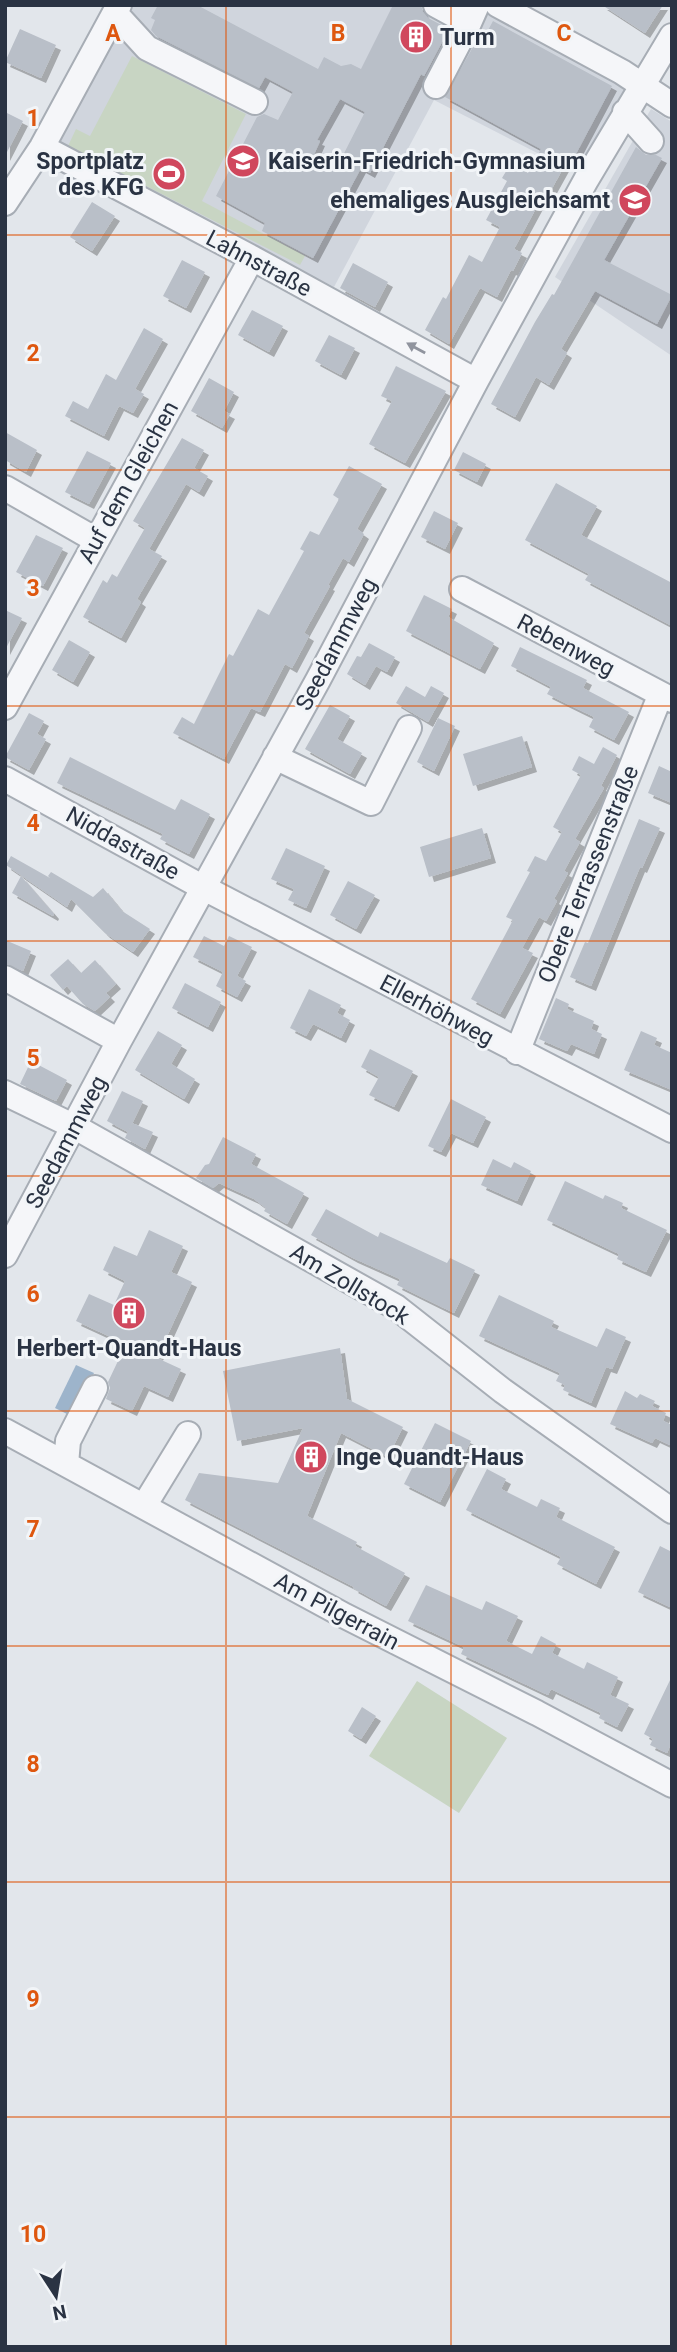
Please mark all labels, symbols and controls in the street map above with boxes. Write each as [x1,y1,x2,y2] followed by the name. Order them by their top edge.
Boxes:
[397,18,435,56] building icon: Turm
[105,20,121,47] text: A
[331,20,345,47] text: B
[556,20,572,47] text: C
[440,24,495,51] place label: Turm
[26,105,40,132] text: 1
[224,142,262,180] school or university icon: Kaiserin-Friedrich-Gymnasium
[36,148,144,201] place label: Sportplatz des KFG
[268,148,585,175] place label: Kaiserin-Friedrich-Gymnasium
[150,155,188,193] sports icon: Sportplatz des KFG
[616,181,654,219] school or university icon: ehemaliges Ausgleichsamt
[330,187,610,214] place label: ehemaliges Ausgleichsamt
[201,224,316,302] street label: Lahnstraße
[26,340,40,367] text: 2
[406,342,426,354] one-way arrow
[73,397,184,568] street label: Auf dem Gleichen
[290,573,383,715] street label: Seedammweg
[26,575,40,602] text: 3
[512,609,619,682] street label: Rebenweg
[532,761,644,987] street label: Obere Terrassenstraße
[61,801,184,886] street label: Niddastraße
[26,810,40,837] text: 4
[375,969,498,1052] street label: Ellerhöhweg
[26,1045,40,1072] text: 5
[20,1071,113,1213] street label: Seedammweg
[285,1238,415,1331] street label: Am Zollstock
[26,1281,40,1308] text: 6
[110,1294,148,1332] building icon: Herbert-Quandt-Haus
[16,1335,242,1362] place label: Herbert-Quandt-Haus
[292,1438,330,1476] building icon: Inge Quandt-Haus
[336,1444,524,1471] place label: Inge Quandt-Haus
[26,1516,40,1543] text: 7
[270,1567,404,1656] street label: Am Pilgerrain
[26,1751,40,1778] text: 8
[26,1986,40,2013] text: 9
[20,2221,46,2248] text: 10
[21,2261,91,2331] north arrow
[50,2299,68,2325] text: N

